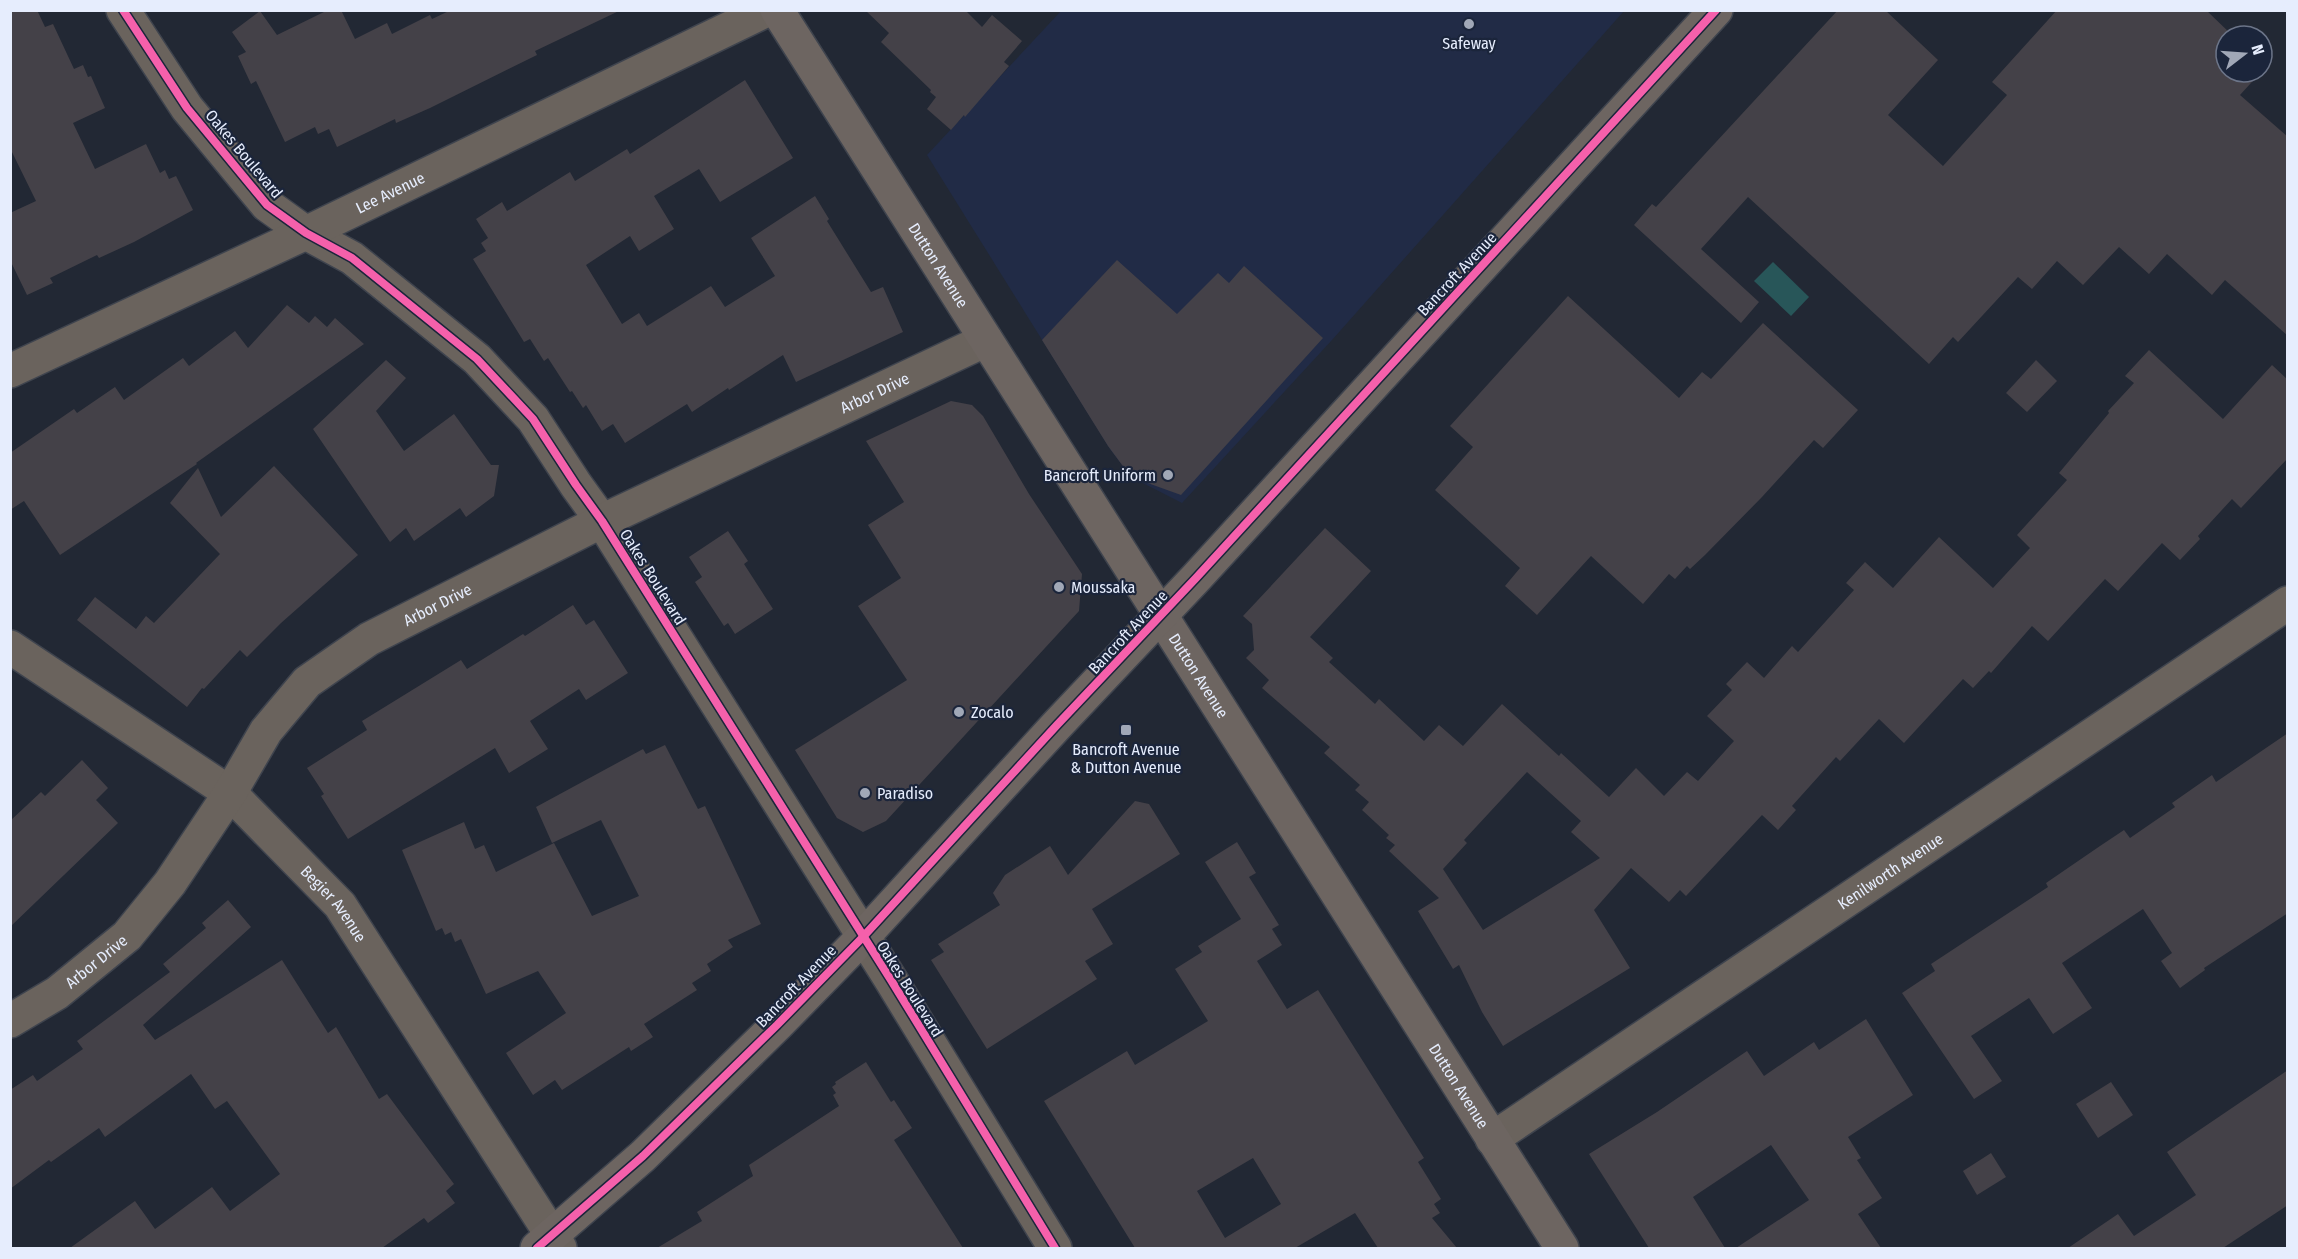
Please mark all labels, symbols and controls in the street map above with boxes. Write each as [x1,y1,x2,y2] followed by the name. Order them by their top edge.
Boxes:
[1462,17,1476,31] marker: Safeway
[2214,24,2274,84] north arrow
[1442,34,1497,53] place label: Safeway
[2247,42,2268,57] text: N
[202,106,286,202] street label: Oakes Boulevard
[352,168,428,217] street label: Lee Avenue
[905,219,973,311] street label: Dutton Avenue
[1413,228,1501,320] street label: Bancroft Avenue
[837,368,912,417] street label: Arbor Drive
[1044,466,1156,485] place label: Bancroft Uniform
[1161,468,1175,482] marker: Bancroft Uniform
[616,526,690,628] street label: Oakes Boulevard
[1071,578,1136,597] place label: Moussaka
[400,579,475,630] street label: Arbor Drive
[1052,580,1066,594] marker: Moussaka
[1084,586,1172,678] street label: Bancroft Avenue
[1165,630,1233,721] street label: Dutton Avenue
[971,703,1014,722] place label: Zocalo
[952,705,966,719] marker: Zocalo
[1119,723,1133,737] marker: Bancroft Avenue & Dutton Avenue
[1071,740,1182,777] place label: Bancroft Avenue & Dutton Avenue
[877,784,933,803] place label: Paradiso
[858,786,872,800] marker: Paradiso
[1834,829,1947,913] street label: Kenilworth Avenue
[297,861,371,945] street label: Begier Avenue
[61,930,131,992] street label: Arbor Drive
[873,938,947,1040] street label: Oakes Boulevard
[752,941,840,1031] street label: Bancroft Avenue
[1425,1040,1493,1132] street label: Dutton Avenue

